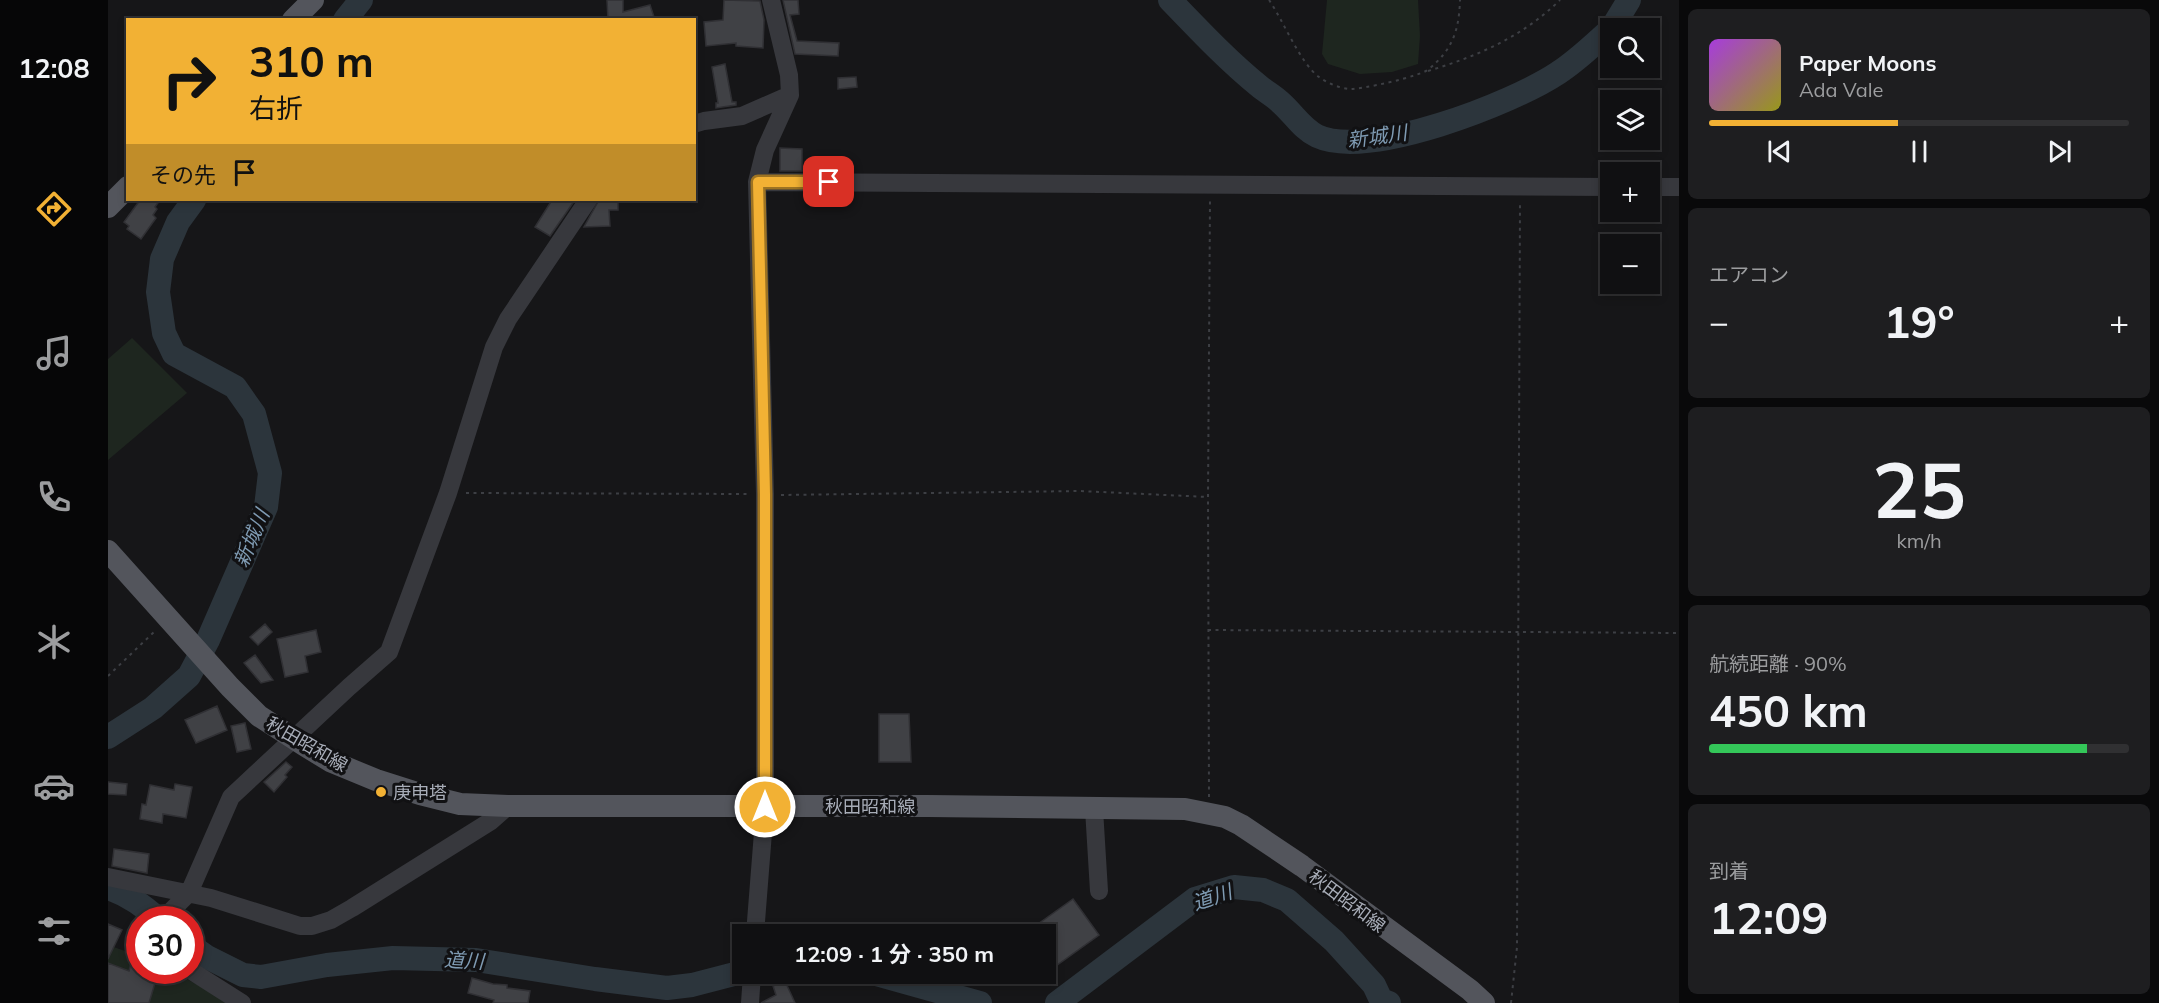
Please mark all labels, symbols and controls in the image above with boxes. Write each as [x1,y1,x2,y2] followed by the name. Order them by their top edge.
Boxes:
[1600,18,1660,294] map controls
[1600,18,1660,78] button: search
[249,35,374,88] text: 310 m
[150,42,228,120] icon: right
[1799,49,1937,77] text: Paper Moons
[18,51,90,85] text: 12:08
[1799,77,1883,102] text: Ada Vale
[1600,90,1660,150] button: layers
[249,91,303,125] text: 右折
[1346,119,1410,153] water label: 新城川
[1763,135,1796,168] icon: previous
[1903,135,1936,168] icon: pause
[2043,135,2076,168] icon: next
[228,156,261,189] icon: arrive
[803,156,854,207] pin
[150,161,216,189] text: その先
[1600,162,1660,222] button: +
[812,165,845,198] icon: arrive
[33,188,75,230] icon: directions
[1600,234,1660,294] button: −
[1709,262,1789,287] text: エアコン
[1883,293,1955,349] text: 19°
[1709,301,1729,342] text: −
[2109,301,2129,342] text: +
[33,332,75,374] icon: music
[1872,440,1966,538] text: 25
[33,476,75,518] icon: phone
[228,504,275,570] water label: 新城川
[1896,528,1942,553] text: km/h
[33,621,75,663] icon: climate
[1709,651,1847,676] text: 航続距離 · 90%
[1709,682,1868,738] text: 450 km
[262,712,352,776] street label: 秋田昭和線
[33,765,75,807] icon: car
[733,775,797,839] position arrow
[393,781,447,804] place label: 庚申塔
[374,785,388,799] marker: 庚申塔
[825,795,915,818] street label: 秋田昭和線
[1709,858,1749,883] text: 到着
[1304,865,1390,937] street label: 秋田昭和線
[1189,878,1237,915] water label: 道川
[1709,889,1828,945] text: 12:09
[126,906,204,984] speed limit sign: 30
[33,910,75,952] icon: filters
[794,940,994,968] text: 12:09 · 1 分 · 350 m
[443,946,487,974] water label: 道川

